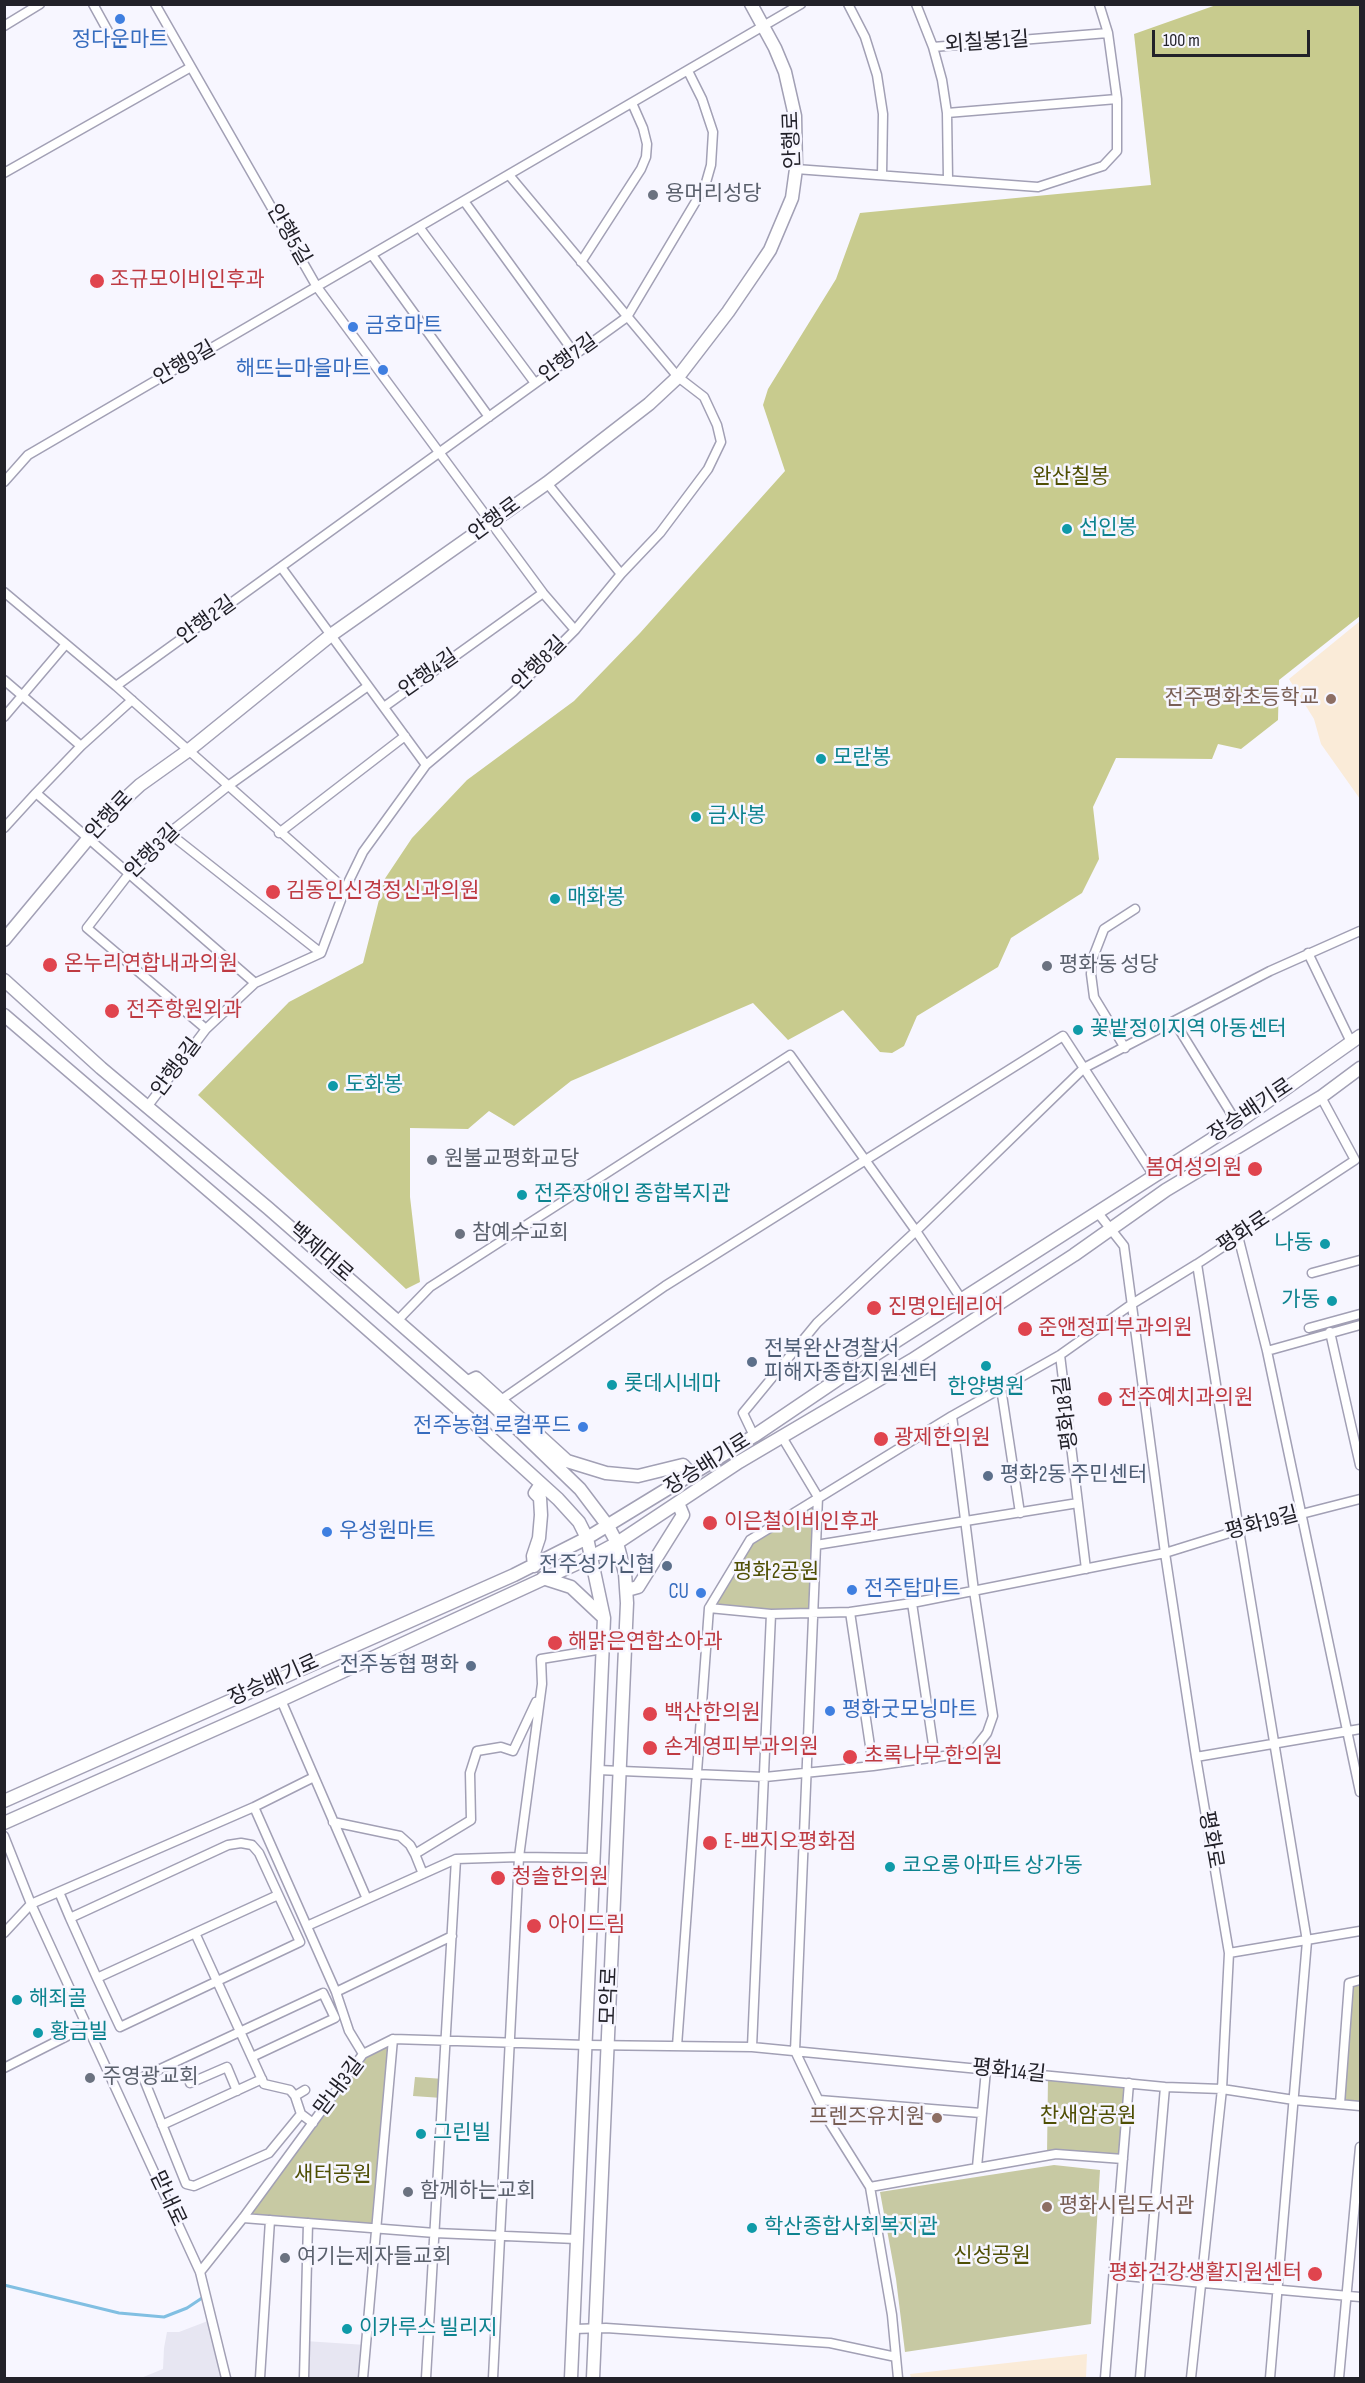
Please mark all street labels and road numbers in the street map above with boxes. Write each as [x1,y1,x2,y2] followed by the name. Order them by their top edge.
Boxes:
[944,27,1030,59] street label: 외칠봉1길
[779,111,807,169] street label: 안행로
[260,200,316,270] street label: 안행5길
[535,329,603,389] street label: 안행7길
[150,336,220,392] street label: 안행9길
[464,493,526,547] street label: 안행로
[173,591,241,651] street label: 안행2길
[507,631,573,697] street label: 안행8길
[394,645,464,703] street label: 안행4길
[81,786,139,846] street label: 안행로
[120,819,186,885] street label: 안행3길
[147,1034,207,1102] street label: 안행8길
[1204,1074,1298,1148] street label: 장승배기로
[1213,1206,1275,1260] street label: 평화로
[283,1218,357,1288] street label: 백제대로
[1050,1374,1084,1452] street label: 평화18길
[660,1429,756,1501] street label: 장승배기로
[1223,1502,1301,1546] street label: 평화19길
[225,1650,323,1712] street label: 장승배기로
[1193,1809,1227,1871] street label: 평화로
[596,1967,624,2025] street label: 모악로
[310,2053,370,2121] street label: 맏내3길
[971,2056,1047,2088] street label: 평화14길
[143,2167,191,2231] street label: 맏내로

